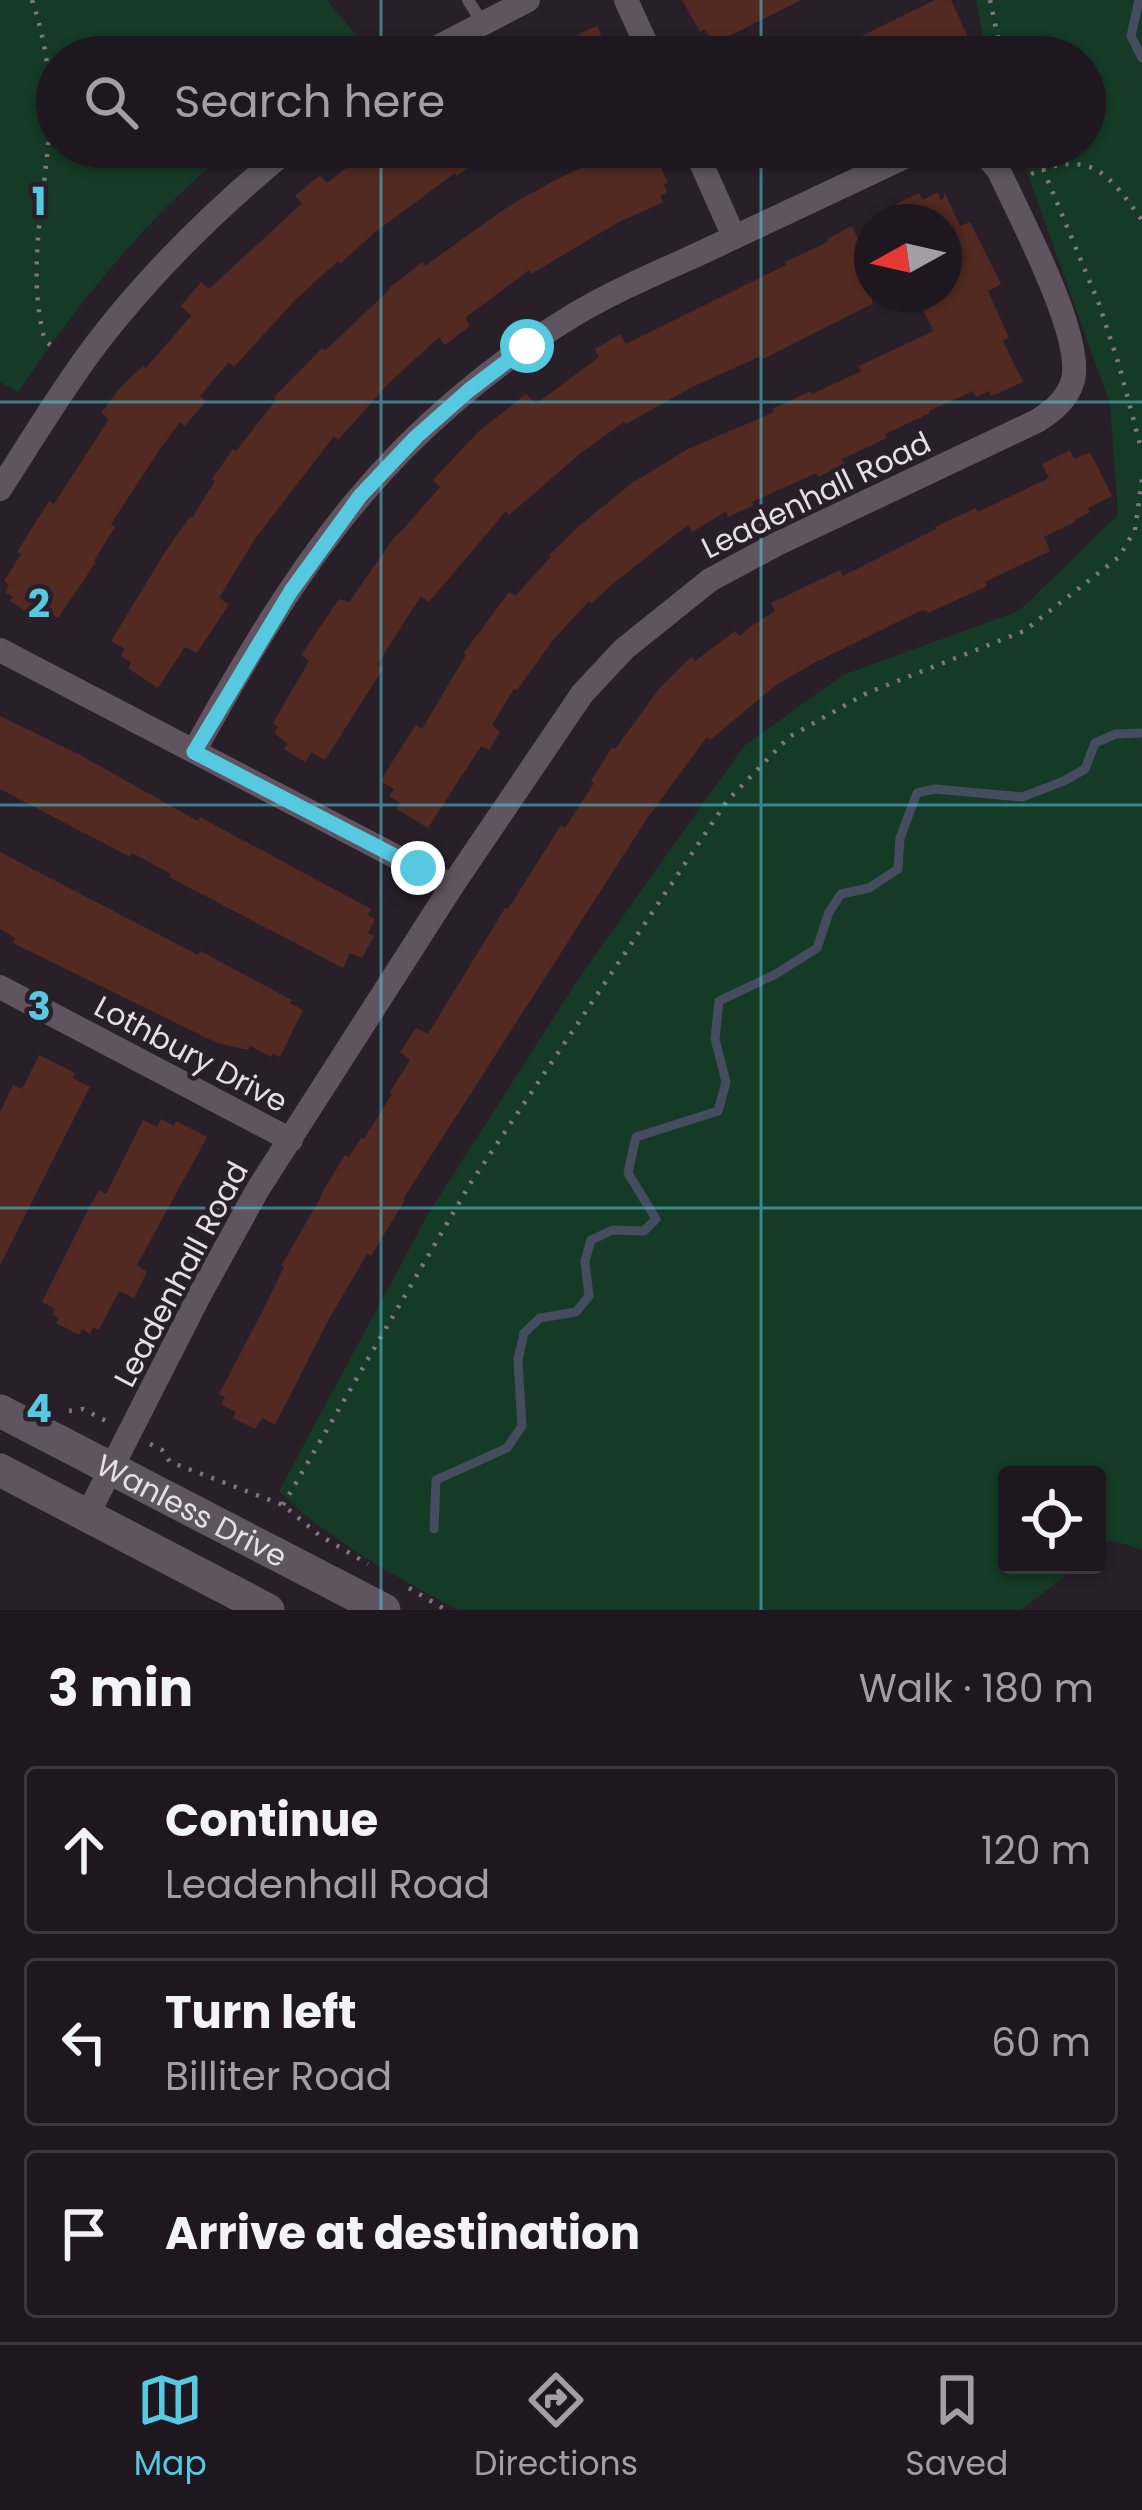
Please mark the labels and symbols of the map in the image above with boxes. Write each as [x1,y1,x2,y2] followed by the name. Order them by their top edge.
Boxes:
[32,174,46,229] text: 1
[854,204,962,312] north arrow
[500,319,554,373] route start
[694,421,938,569] street label: Leadenhall Road
[28,576,50,631] text: 2
[391,841,445,895] route end
[27,979,51,1034] text: 3
[87,985,295,1123] street label: Lothbury Drive
[103,1153,259,1395] street label: Leadenhall Road
[26,1381,52,1436] text: 4
[89,1443,295,1578] street label: Wanless Drive

